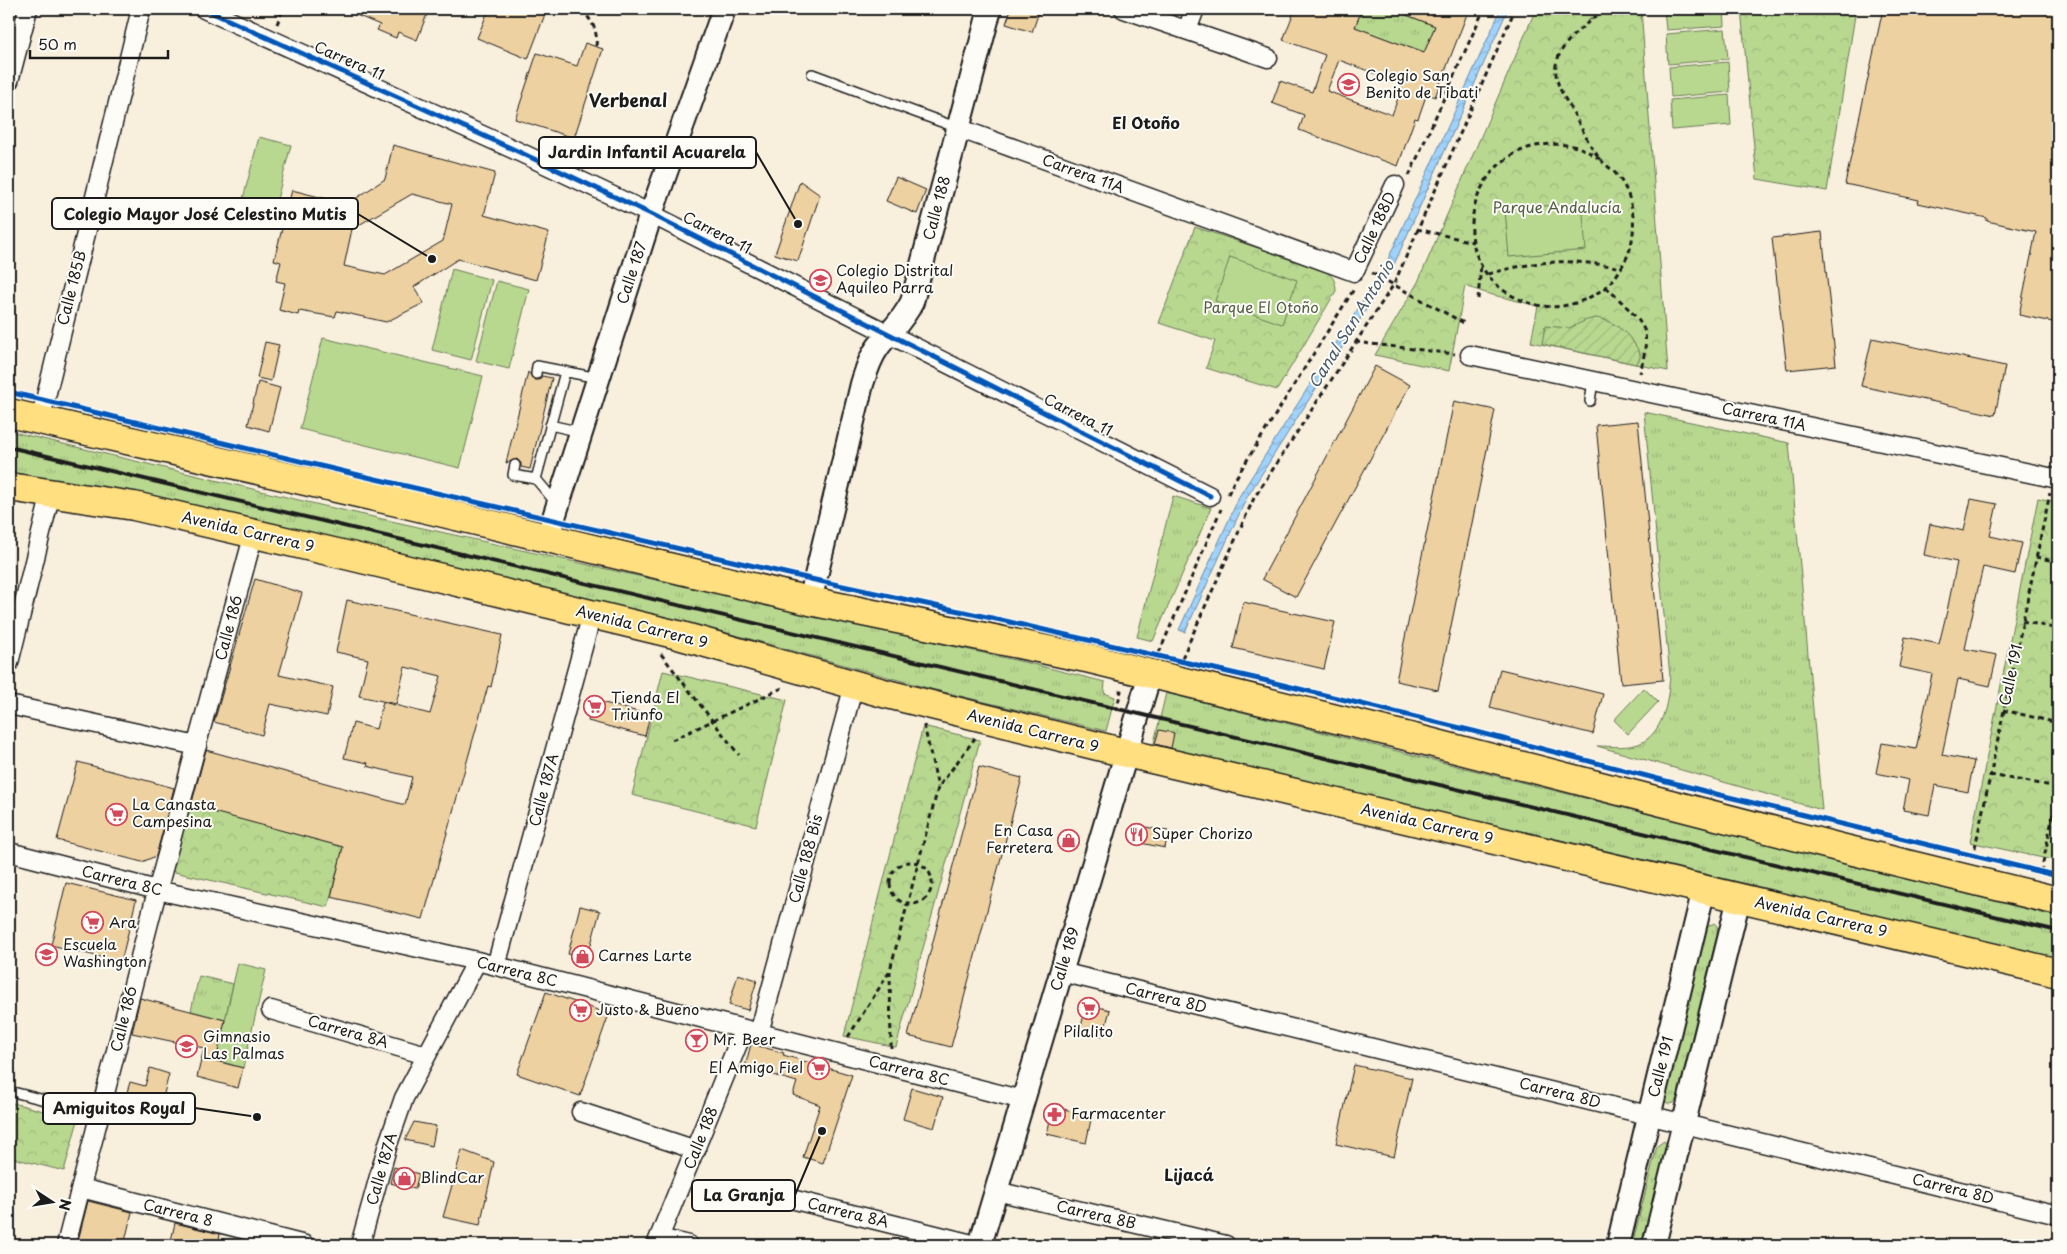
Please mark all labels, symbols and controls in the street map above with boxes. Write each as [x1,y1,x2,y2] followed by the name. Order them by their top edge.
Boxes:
[30,28,168,60] scale bar
[38,32,77,55] text: 50 m
[311,34,388,85] street label: Carrera 11
[1365,63,1478,103] place label: Colegio San Benito de Tibati
[1337,73,1361,97] school or university icon: Colegio San Benito de Tibati
[589,86,667,113] district label: Verbenal
[1112,110,1180,134] district label: El Otoño
[539,137,756,168] callout: Jardin Infantil Acuarela
[548,139,746,163] text: Jardin Infantil Acuarela
[1039,147,1128,198] street label: Carrera 11A
[916,173,955,243] street label: Calle 188
[1347,187,1400,267] street label: Calle 188D
[1493,195,1622,218] park label: Parque Andalucía
[52,198,358,229] callout: Colegio Mayor José Celestino Mutis
[63,201,347,225] text: Colegio Mayor José Celestino Mutis
[679,205,756,259] street label: Carrera 11
[610,238,652,307] street label: Calle 187
[50,248,91,327] street label: Calle 185B
[1301,254,1400,392] water label: Canal San Antonio
[836,258,953,298] place label: Colegio Distrital Aquileo Parra
[808,268,832,292] school or university icon: Colegio Distrital Aquileo Parra
[1203,295,1319,318] park label: Parque El Otoño
[1040,387,1117,441] street label: Carrera 11
[1720,395,1809,436] street label: Carrera 11A
[180,504,317,557] street label: Avenida Carrera 9
[208,592,247,663] street label: Calle 186
[574,598,711,653] street label: Avenida Carrera 9
[1992,642,2027,707] street label: Calle 191
[611,685,679,725] place label: Tienda El Triunfo
[583,695,607,719] supermarket icon: Tienda El Triunfo
[965,702,1102,757] street label: Avenida Carrera 9
[522,750,563,829] street label: Calle 187A
[132,792,216,832] place label: La Canasta Campesina
[1359,796,1496,849] street label: Avenida Carrera 9
[104,802,128,826] supermarket icon: La Canasta Campesina
[782,811,828,906] street label: Calle 188 Bis
[986,818,1054,858] place label: En Casa Ferretera
[1152,821,1253,844] place label: Super Chorizo
[1124,822,1148,846] restaurant icon: Super Chorizo
[1057,828,1081,852] shop icon: En Casa Ferretera
[80,858,165,901] street label: Carrera 8C
[1753,889,1890,942] street label: Avenida Carrera 9
[109,910,137,933] place label: Ara
[81,911,105,935] supermarket icon: Ara
[1043,924,1084,993] street label: Calle 189
[63,932,147,972] place label: Escuela Washington
[35,942,59,966] school or university icon: Escuela Washington
[598,943,692,966] place label: Carnes Larte
[570,944,594,968] shop icon: Carnes Larte
[475,949,560,992] street label: Carrera 8C
[1123,975,1210,1018] street label: Carrera 8D
[103,983,142,1054] street label: Calle 186
[596,997,699,1020] place label: Justo & Bueno
[1076,997,1100,1021] supermarket icon: Pilalito
[568,998,592,1022] supermarket icon: Justo & Bueno
[305,1008,392,1053] street label: Carrera 8A
[1063,1019,1113,1042] place label: Pilalito
[203,1024,284,1064] place label: Gimnasio Las Palmas
[713,1027,775,1050] place label: Mr. Beer
[685,1028,709,1052] bar icon: Mr. Beer
[175,1034,199,1058] school or university icon: Gimnasio Las Palmas
[1641,1034,1678,1100] street label: Calle 191
[867,1048,952,1091] street label: Carrera 8C
[709,1055,803,1078] place label: El Amigo Fiel
[807,1056,831,1080] supermarket icon: El Amigo Fiel
[1517,1070,1604,1113] street label: Carrera 8D
[43,1093,195,1124] callout: Amiguitos Royal
[53,1095,185,1119] text: Amiguitos Royal
[1071,1101,1166,1124] place label: Farmacenter
[677,1102,723,1172] street label: Calle 188
[1043,1102,1067,1126] pharmacy icon: Farmacenter
[359,1129,402,1208] street label: Calle 187A
[1164,1162,1214,1186] district label: Lijacá
[420,1165,484,1188] place label: BlindCar
[392,1166,416,1190] shop icon: BlindCar
[1910,1166,1997,1209] street label: Carrera 8D
[28,1176,78,1226] north arrow
[692,1180,795,1211] callout: La Granja
[703,1182,785,1206] text: La Granja
[805,1190,891,1233] street label: Carrera 8A
[141,1192,216,1231] street label: Carrera 8
[1054,1193,1138,1234] street label: Carrera 8B
[54,1197,77,1212] text: N

